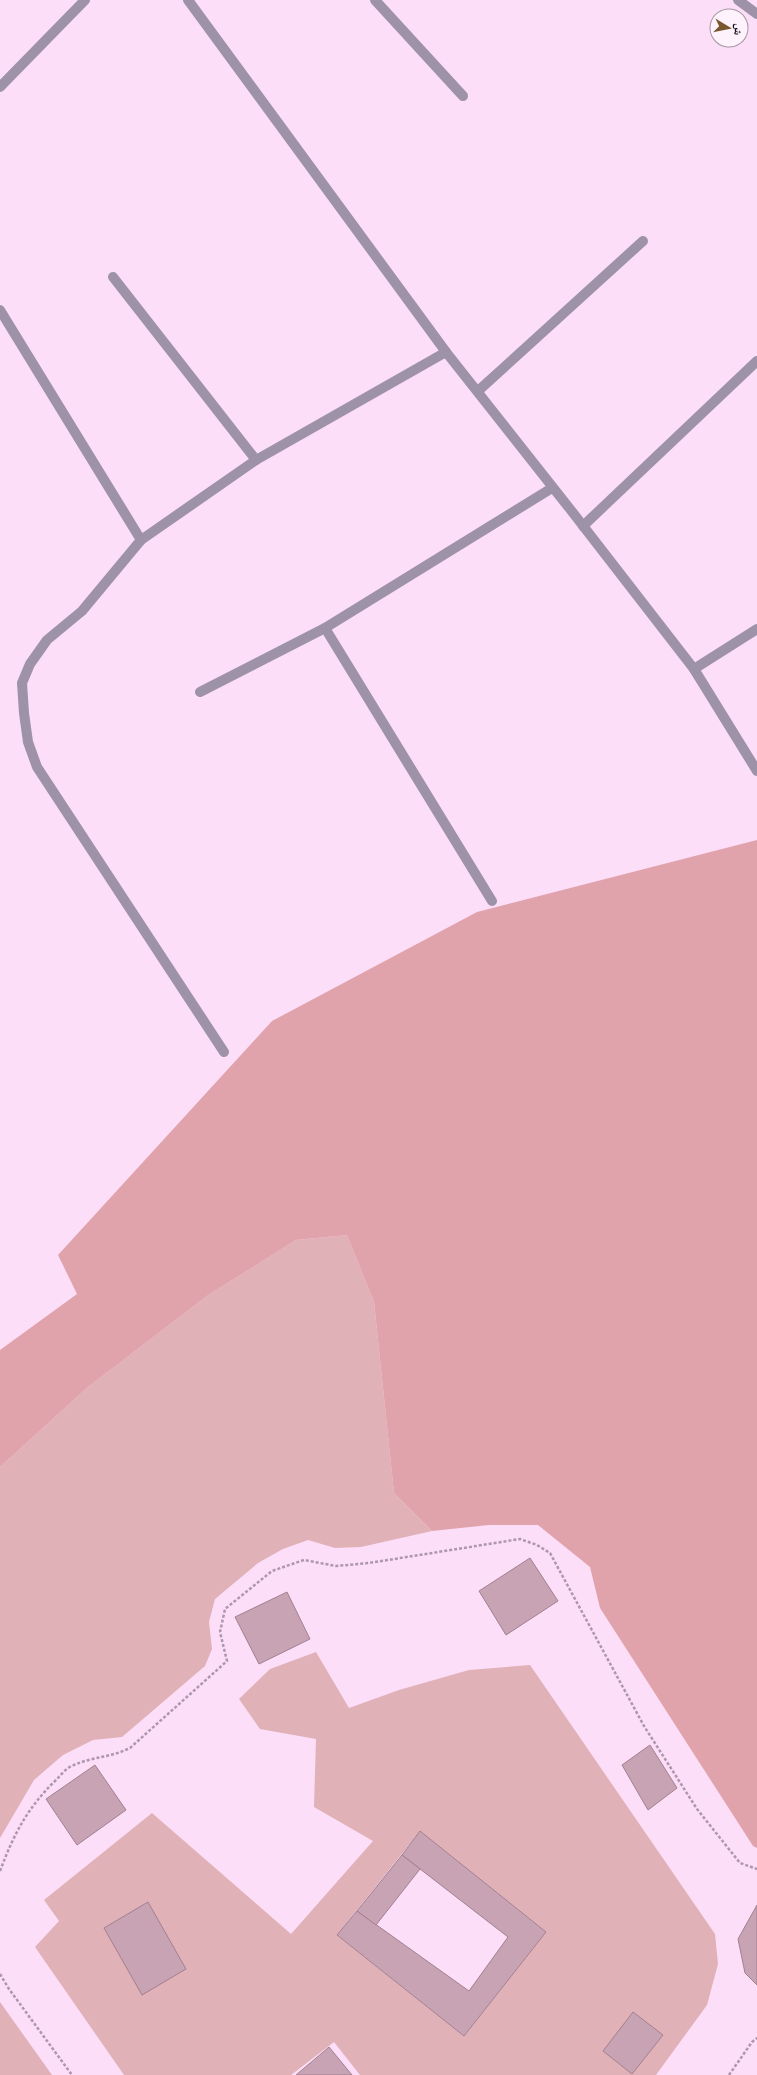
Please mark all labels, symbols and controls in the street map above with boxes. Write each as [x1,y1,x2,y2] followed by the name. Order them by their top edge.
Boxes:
[709,8,749,48] north arrow
[730,23,747,37] text: ش

